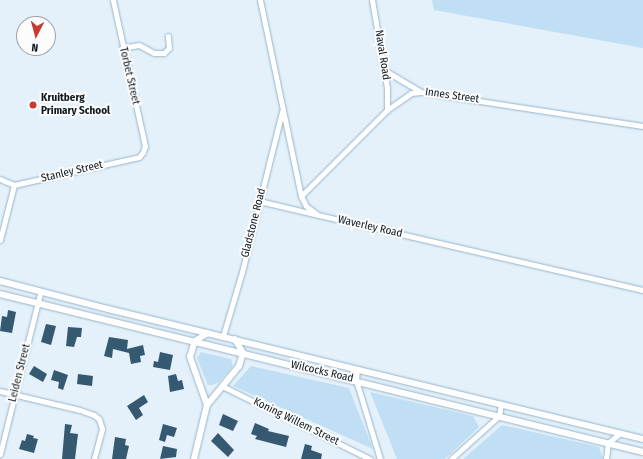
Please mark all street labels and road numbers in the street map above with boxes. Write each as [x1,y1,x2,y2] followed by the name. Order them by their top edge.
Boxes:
[372,29,392,81] street label: Naval Road
[116,46,142,106] street label: Torbet Street
[424,86,480,106] street label: Innes Street
[40,158,104,186] street label: Stanley Street
[239,187,269,259] street label: Gladstone Road
[336,213,404,241] street label: Waverley Road
[6,342,34,404] street label: Leiden Street
[289,358,355,386] street label: Wilcocks Road
[251,395,341,449] street label: Koning Willem Street

